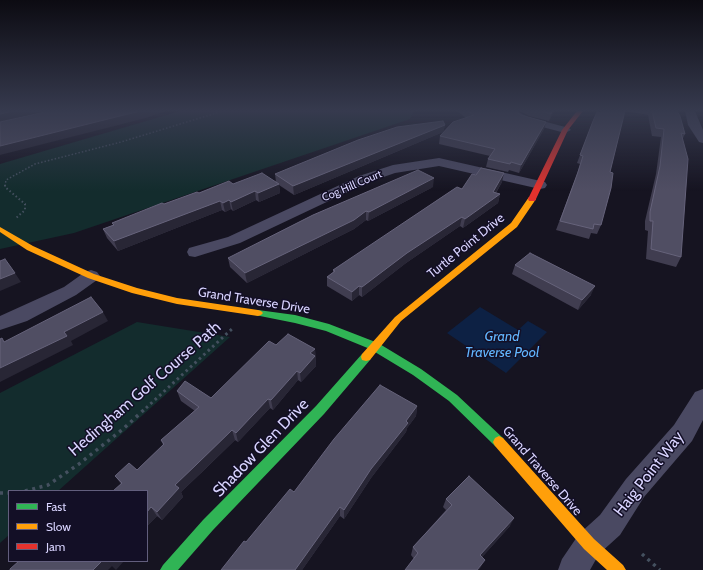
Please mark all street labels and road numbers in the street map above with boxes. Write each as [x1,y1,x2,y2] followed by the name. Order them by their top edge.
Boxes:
[320,167,384,205] street label: Cog Hill Court
[424,210,508,282] street label: Turtle Point Drive
[197,284,311,318] street label: Grand Traverse Drive
[65,318,225,460] street label: Hedingham Golf Course Path
[209,395,313,501] street label: Shadow Glen Drive
[499,423,585,519] street label: Grand Traverse Drive
[610,428,688,520] street label: Haig Point Way

